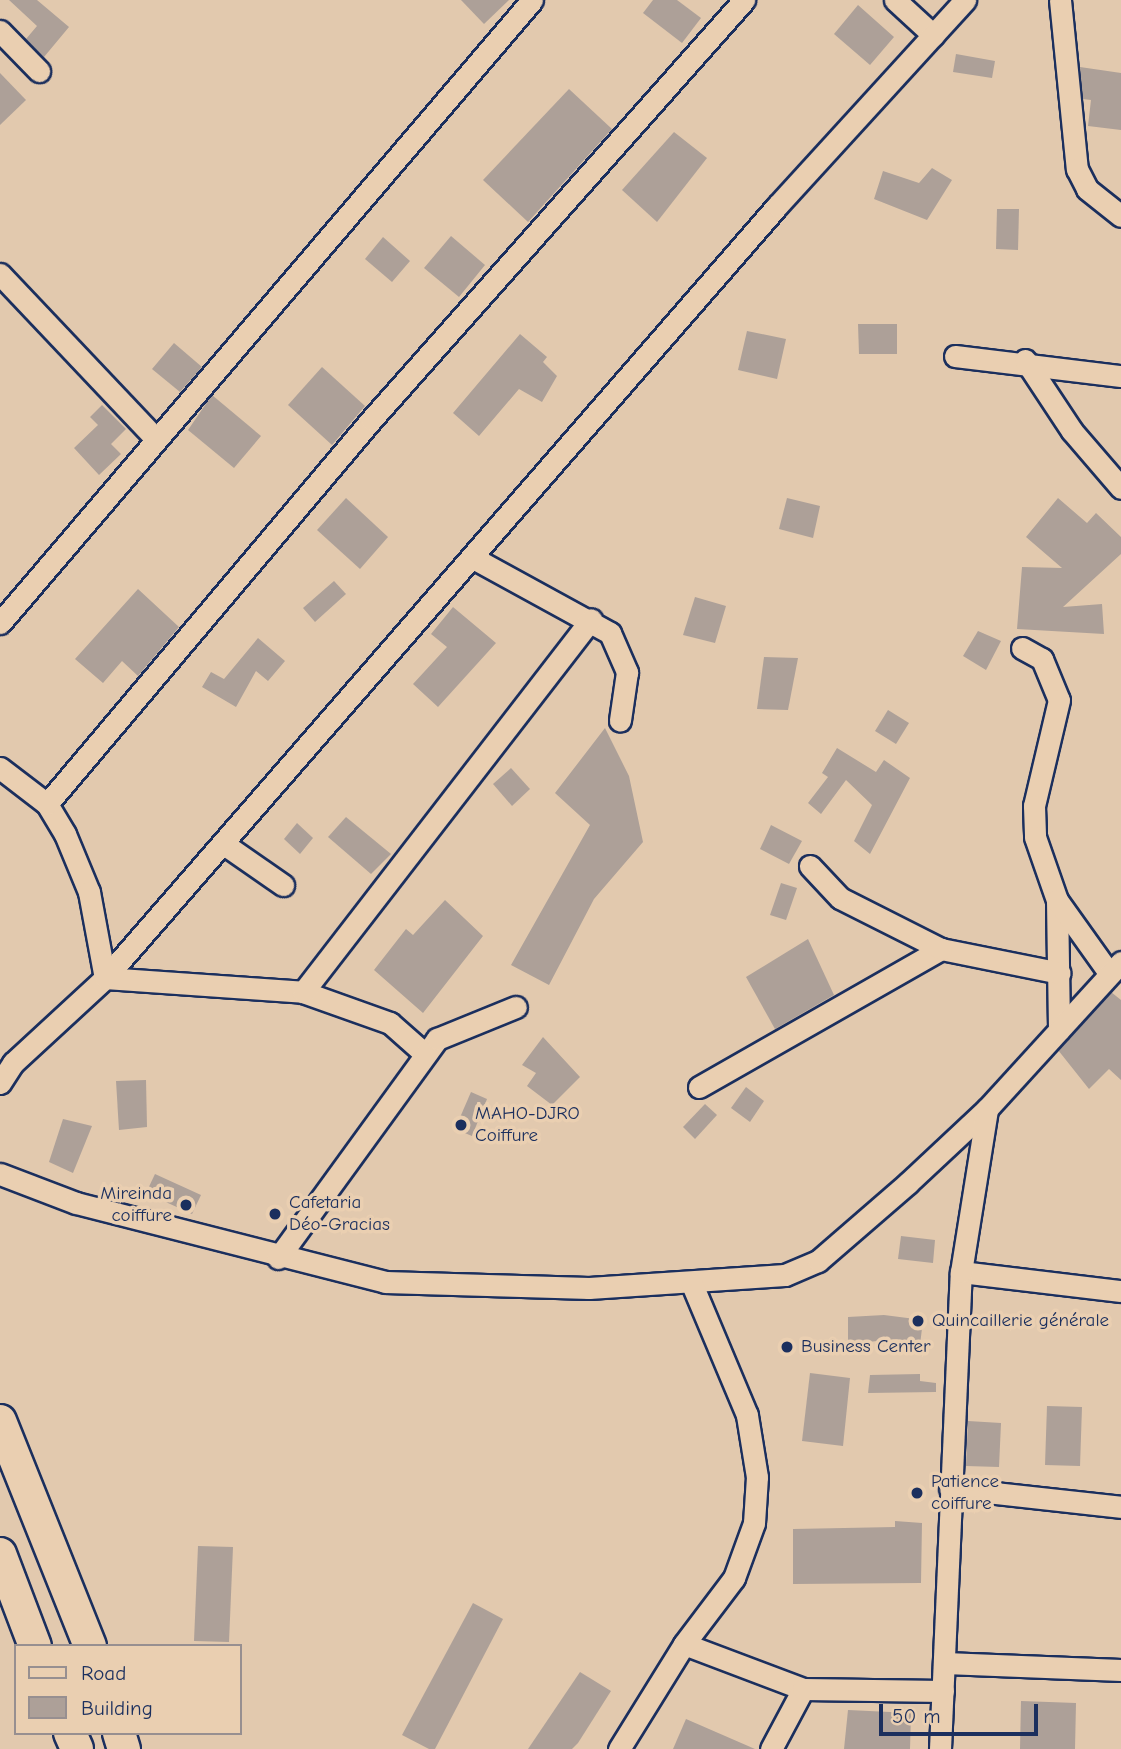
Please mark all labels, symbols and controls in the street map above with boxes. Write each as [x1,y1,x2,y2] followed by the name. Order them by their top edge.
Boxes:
[475,1103,580,1147] place label: MAHO-DJRO Coiffure
[453,1117,469,1133] marker: MAHO-DJRO Coiffure
[100,1183,172,1227] place label: Mireinda coiffure
[289,1192,390,1236] place label: Cafetaria Déo-Gracias
[178,1197,194,1213] marker: Mireinda coiffure
[267,1206,283,1222] marker: Cafetaria Déo-Gracias
[932,1310,1109,1332] place label: Quincaillerie générale
[910,1313,926,1329] marker: Quincaillerie générale
[801,1336,931,1358] place label: Business Center
[779,1339,795,1355] marker: Business Center
[931,1471,999,1515] place label: Patience coiffure
[909,1485,925,1501] marker: Patience coiffure
[14,1644,242,1735] legend
[81,1661,126,1685] text: Road
[883,1690,1042,1734] scale bar
[81,1696,153,1720] text: Building
[892,1704,941,1728] text: 50 m

